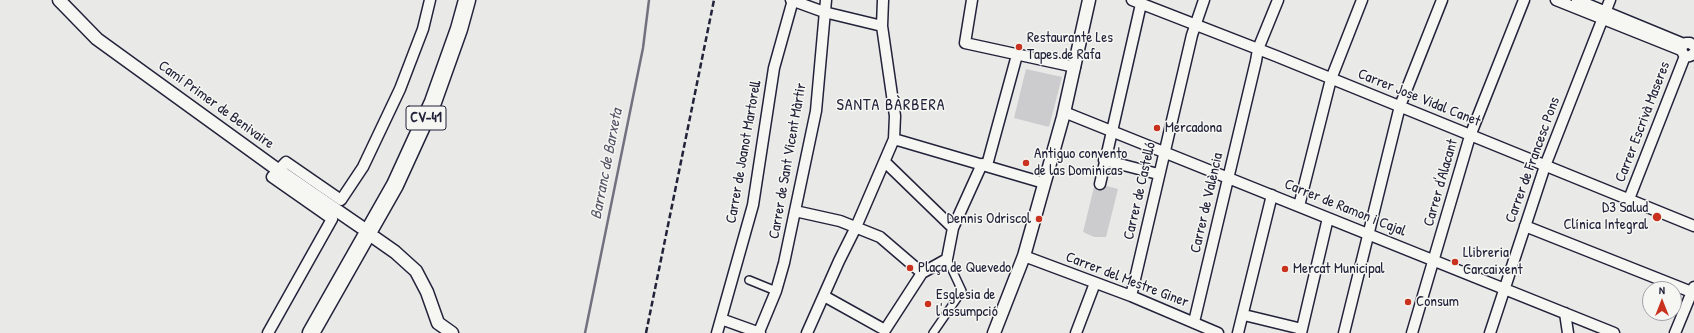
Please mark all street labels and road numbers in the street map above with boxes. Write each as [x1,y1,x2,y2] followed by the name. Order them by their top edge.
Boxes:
[155,57,277,153] street label: Camí Primer de Benivaire
[1612,59,1674,185] street label: Carrer Escrivà Maseres
[1355,65,1483,131] street label: Carrer Jose Vidal Canet
[723,79,765,225] street label: Carrer de Joanot Martorell
[765,82,811,240] street label: Carrer de Sant Vicent Màrtir
[1502,95,1564,225] street label: Carrer de Francesc Pons
[406,106,446,130] road number: CV-41
[1420,137,1462,229] street label: Carrer d'Alacant
[1120,140,1160,242] street label: Carrer de Castelló
[1187,151,1227,255] street label: Carrer de València
[1282,175,1408,241] street label: Carrer de Ramon i Cajal
[1063,248,1191,312] street label: Carrer del Mestre Giner

